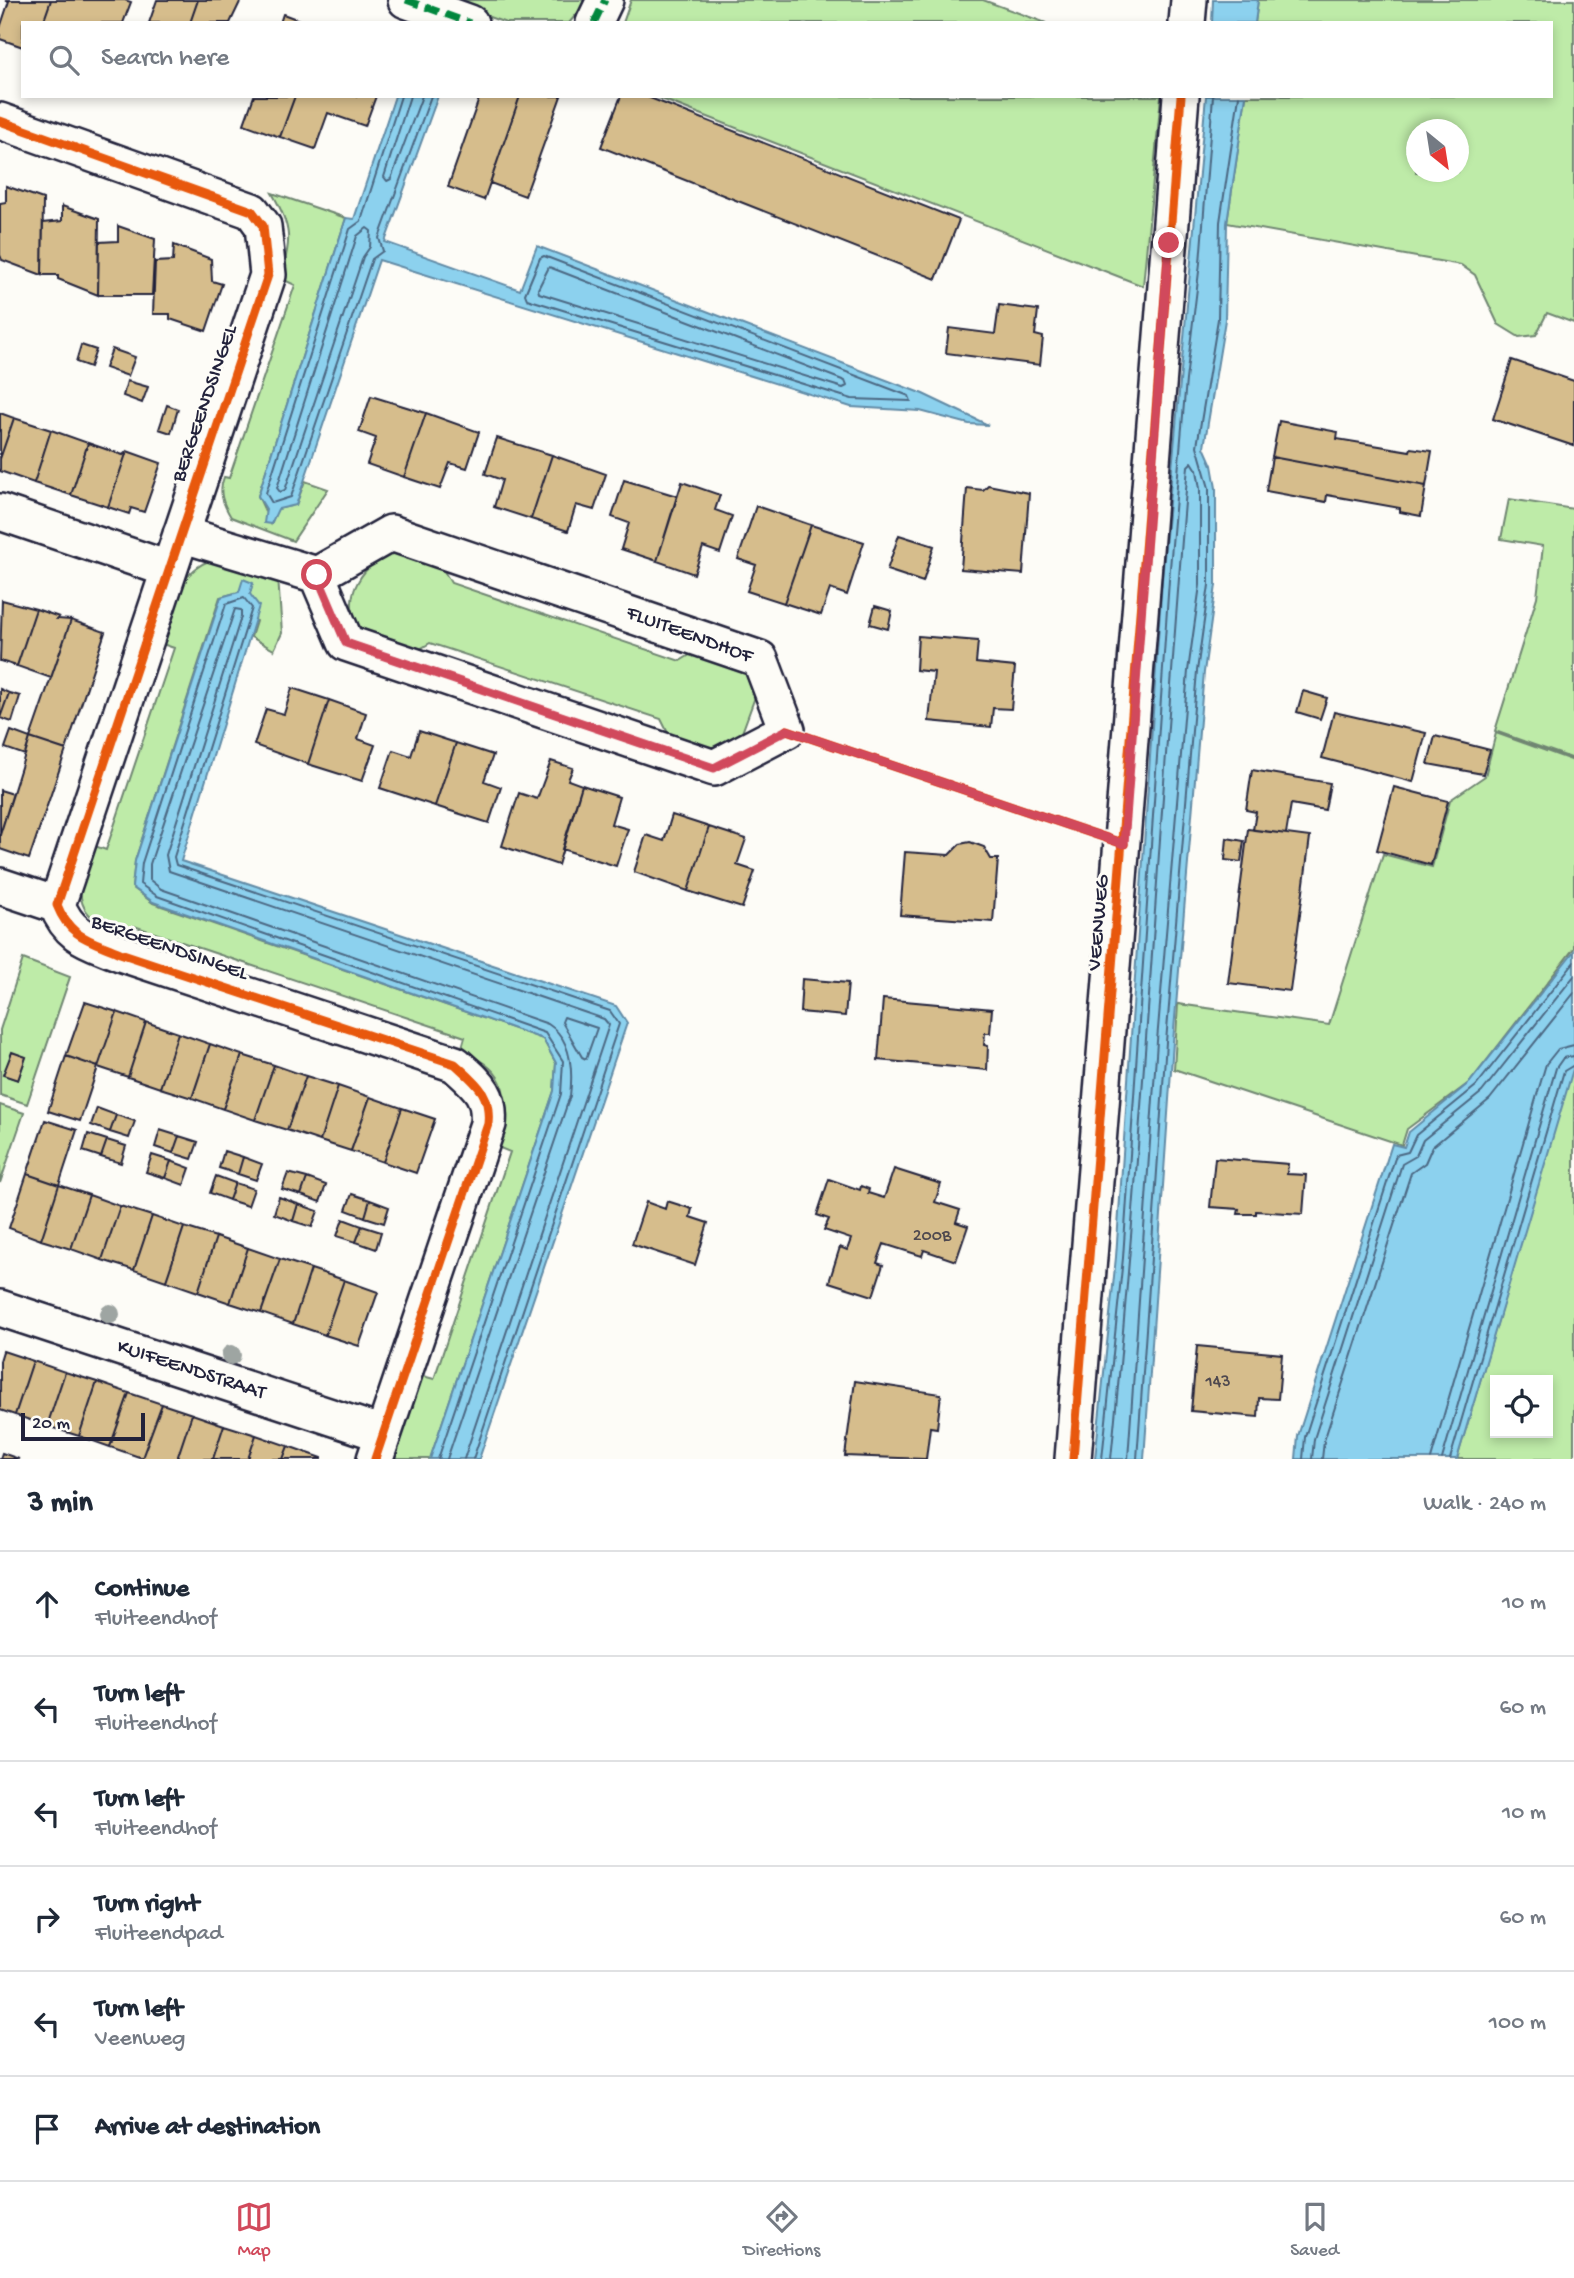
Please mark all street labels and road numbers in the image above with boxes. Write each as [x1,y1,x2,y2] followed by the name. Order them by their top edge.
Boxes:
[167,321,245,487] street label: BERGEENDSINGEL
[621,601,757,671] street label: FLUITEENDHOF
[1083,873,1117,973] street label: VEENWEG
[86,910,252,988] street label: BERGEENDSINGEL
[114,1335,269,1407] street label: KUIFEENDSTRAAT

